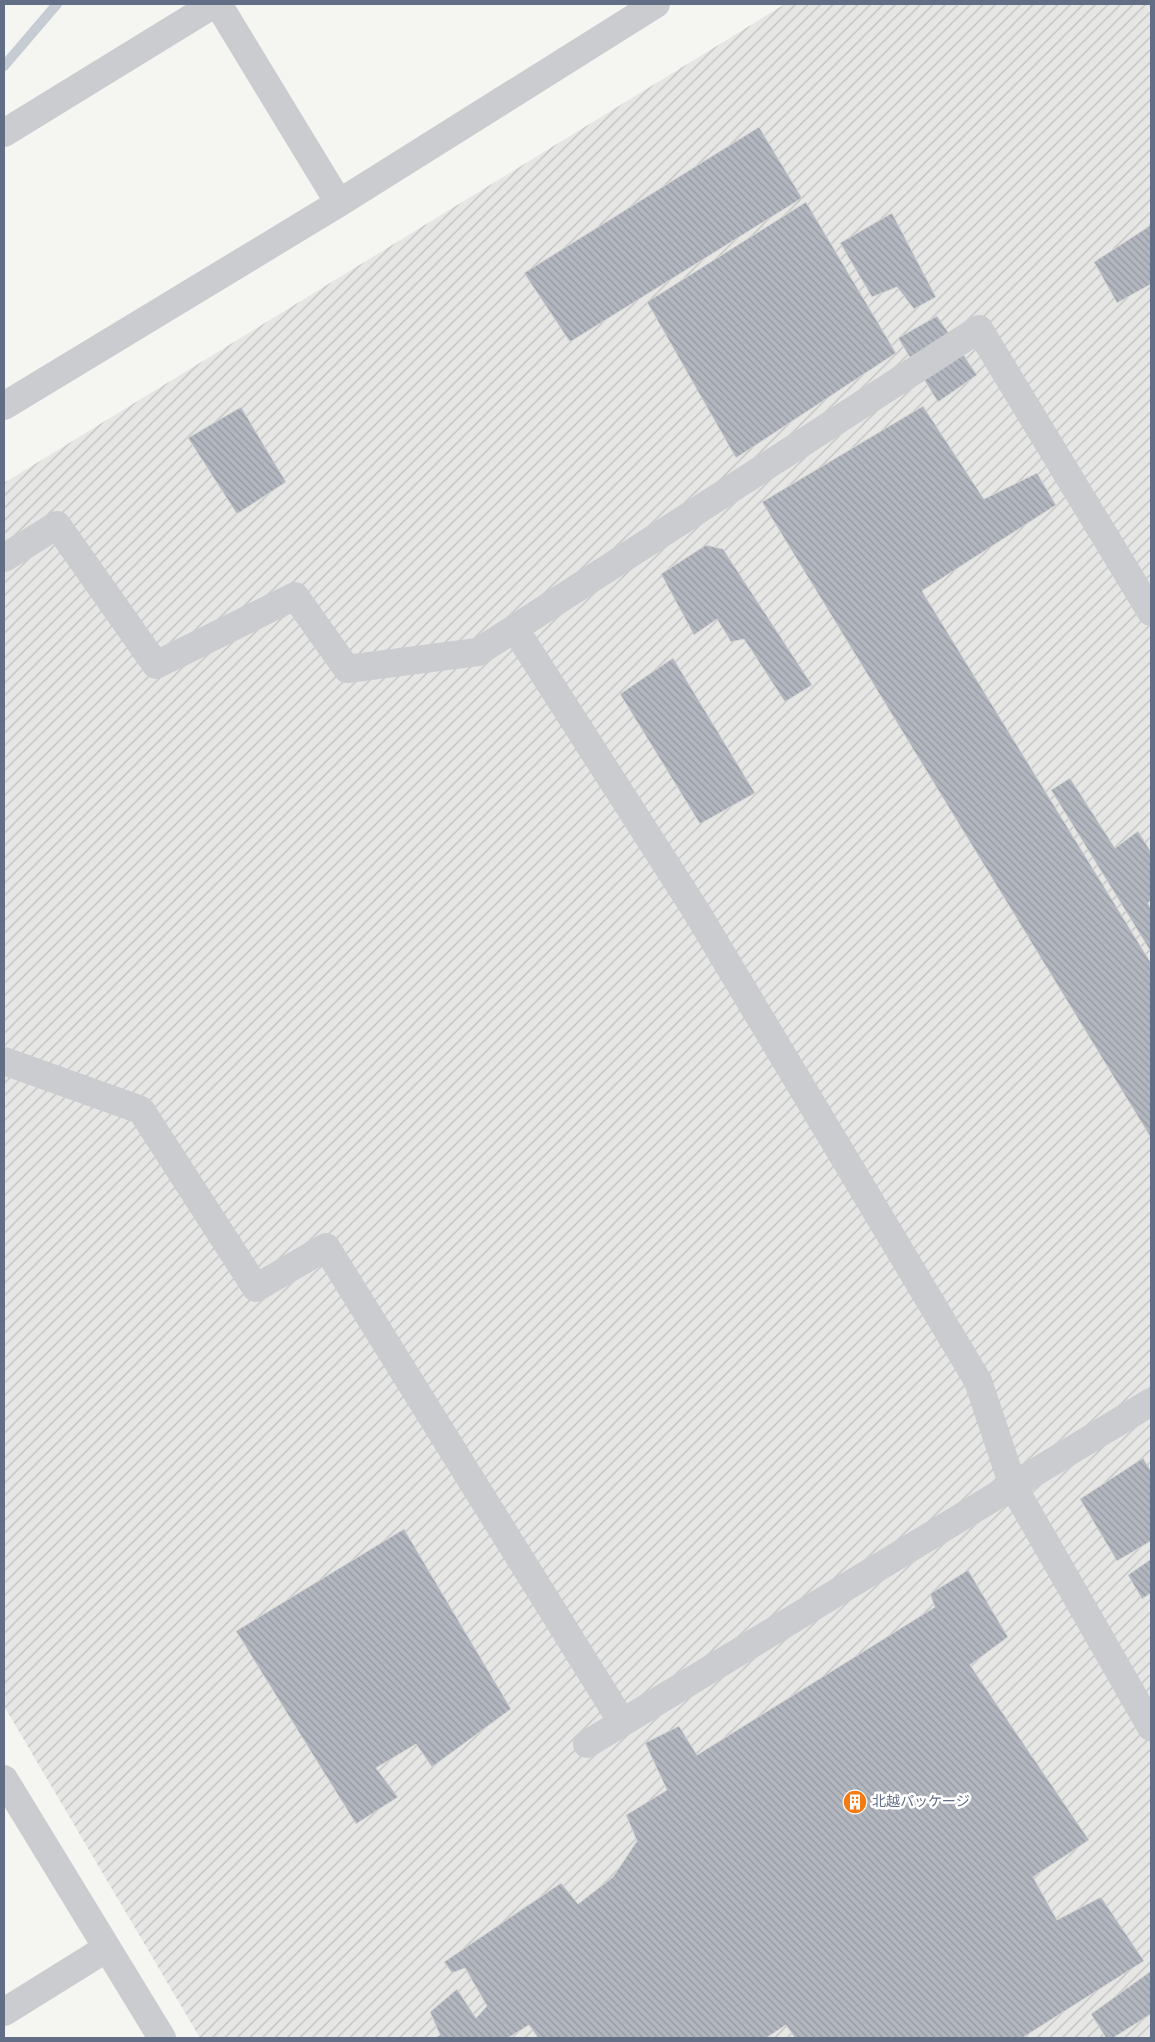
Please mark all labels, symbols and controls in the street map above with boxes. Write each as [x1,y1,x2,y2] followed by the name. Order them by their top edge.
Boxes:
[842,1789,868,1815] building icon: 北越パッケージ
[872,1793,970,1811] place label: 北越パッケージ

